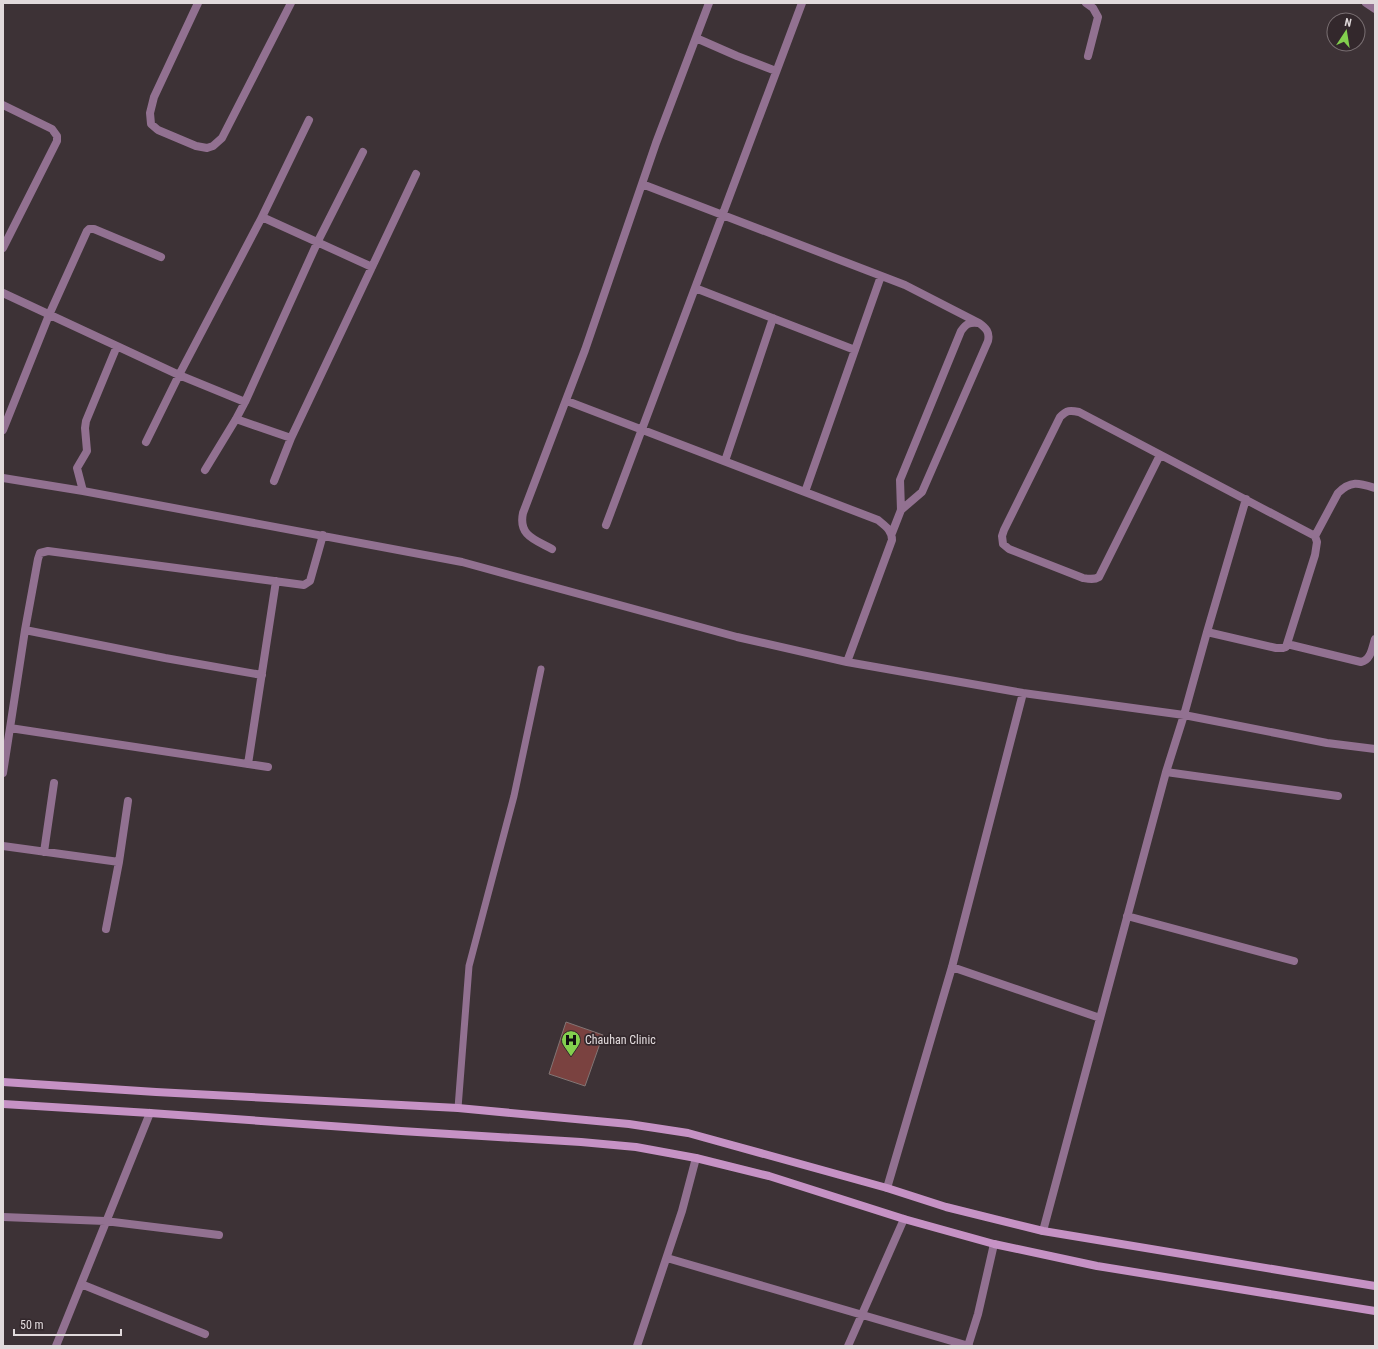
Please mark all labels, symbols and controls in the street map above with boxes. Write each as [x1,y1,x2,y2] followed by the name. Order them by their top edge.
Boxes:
[1326,12,1366,52] north arrow
[1343,16,1353,30] text: N
[560,1029,582,1057] hospital icon: Chauhan Clinic
[585,1033,656,1047] place label: Chauhan Clinic
[14,1311,121,1337] scale bar
[20,1318,44,1332] text: 50 m

